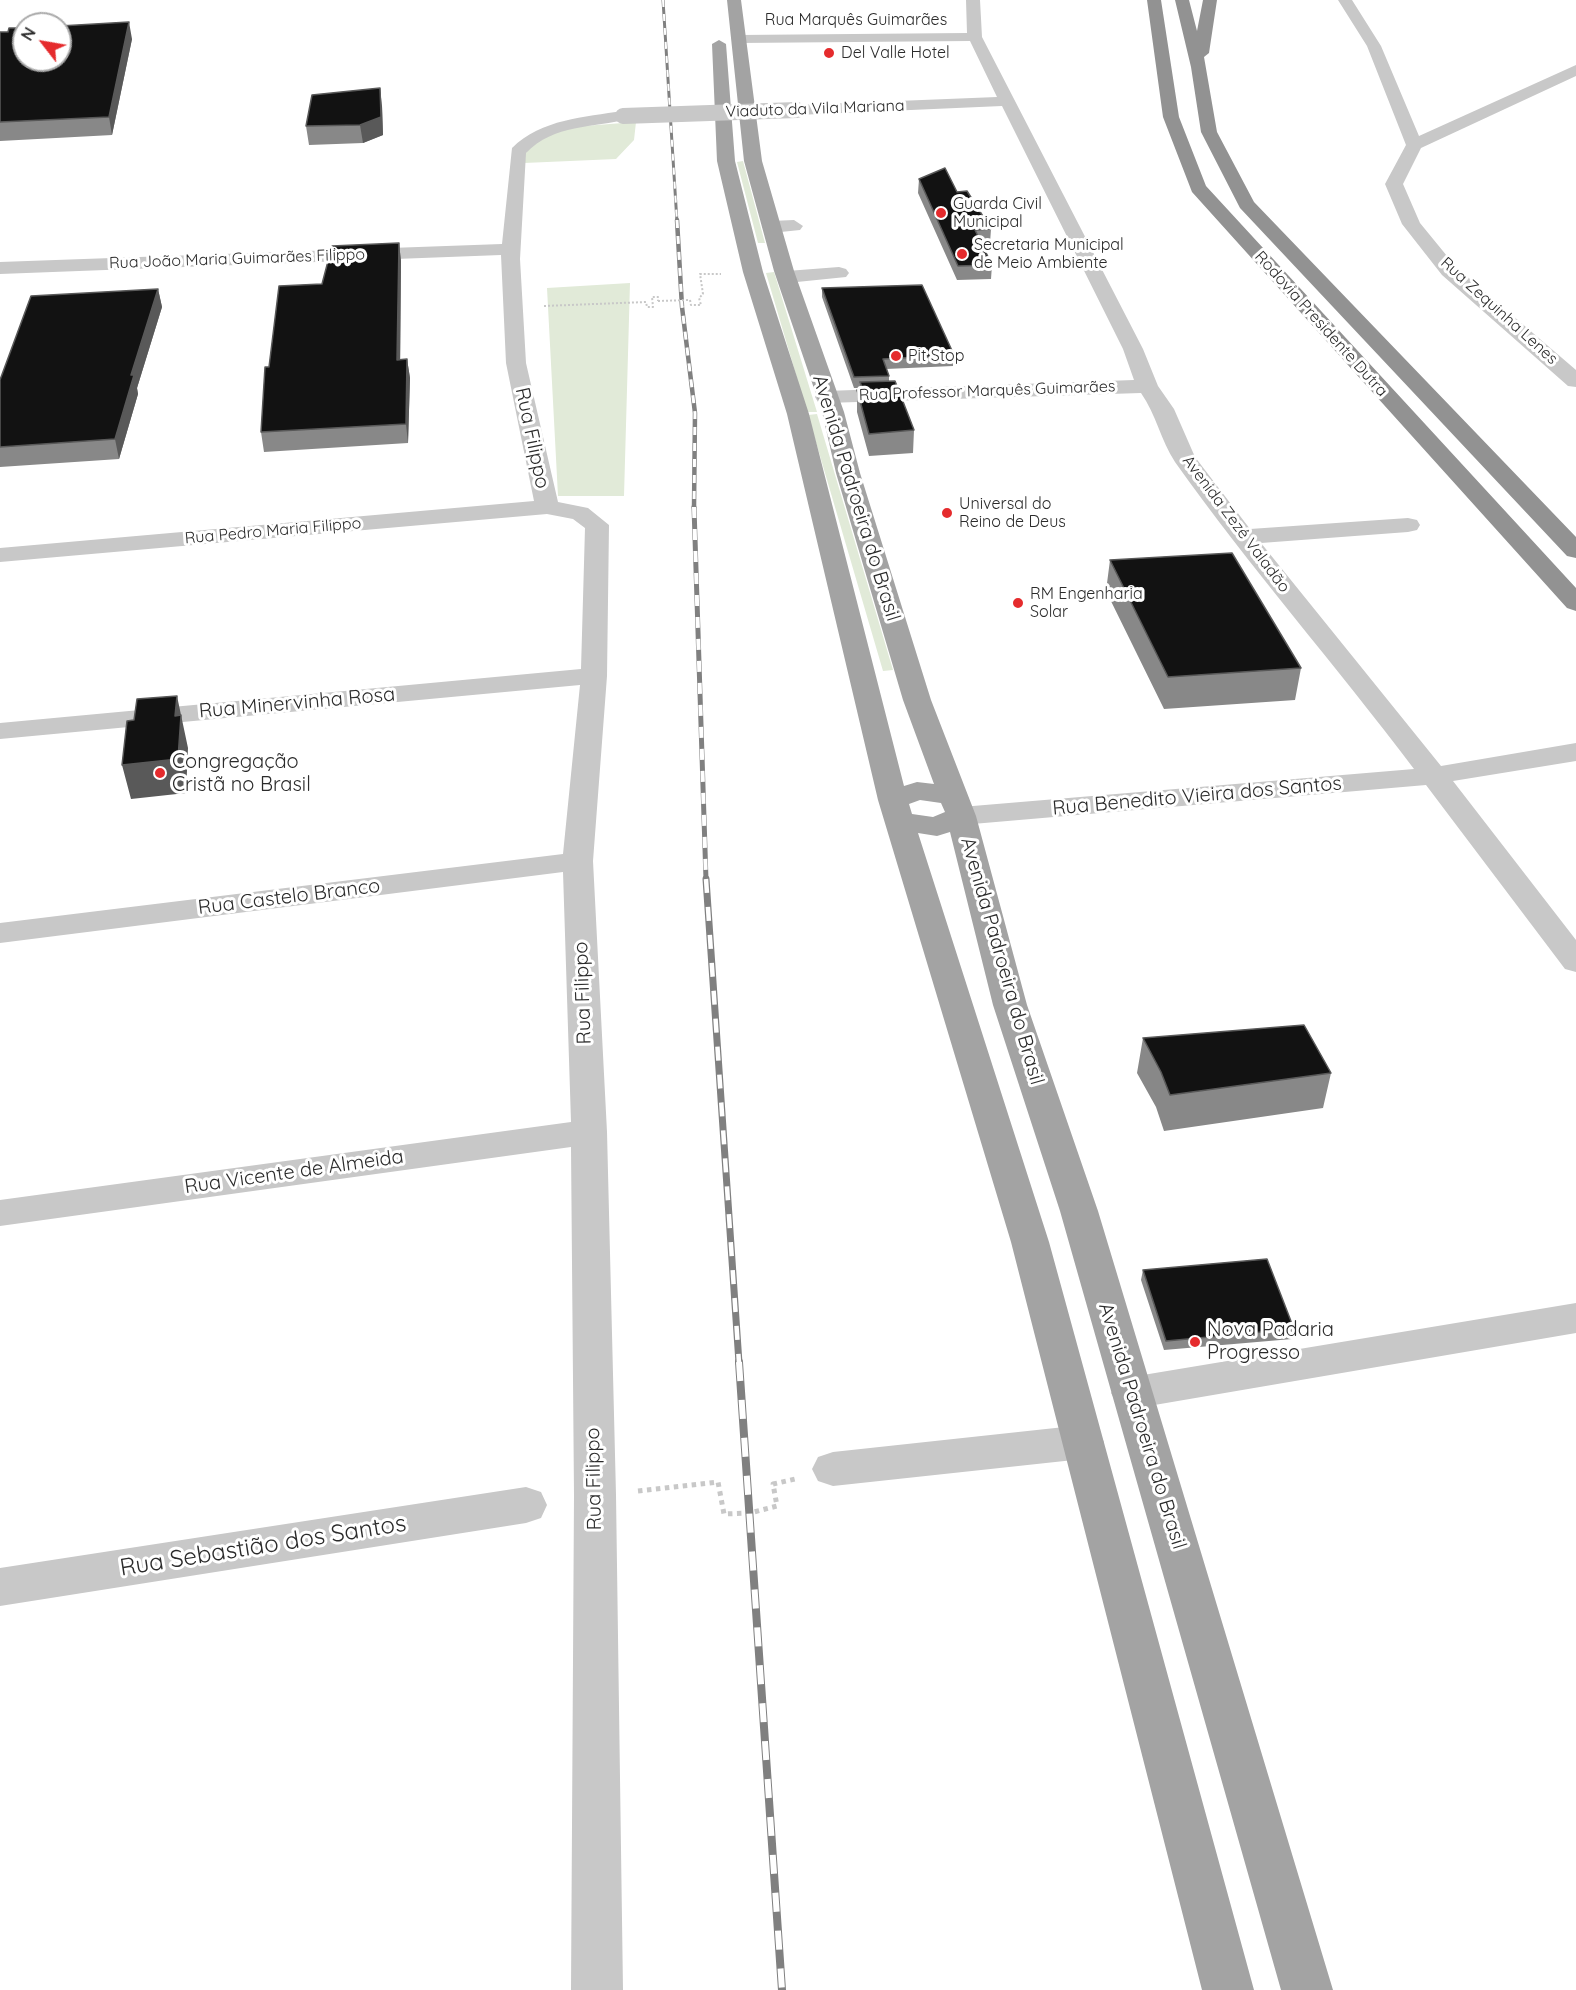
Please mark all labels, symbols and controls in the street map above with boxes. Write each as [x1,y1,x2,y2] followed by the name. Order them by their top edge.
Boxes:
[765,10,947,30] street label: Rua Marquês Guimarães
[12,12,72,72] north arrow
[17,24,40,44] text: N
[841,43,950,63] place label: Del Valle Hotel
[822,46,836,60] marker: Del Valle Hotel
[725,96,905,122] street label: Viaduto da Vila Mariana
[953,194,1042,232] place label: Guarda Civil Municipal
[934,206,948,220] marker: Guarda Civil Municipal
[974,235,1124,273] place label: Secretaria Municipal de Meio Ambiente
[109,245,365,273] street label: Rua João Maria Guimarães Filippo
[955,247,969,261] marker: Secretaria Municipal de Meio Ambiente
[1251,247,1391,401] street label: Rodovia Presidente Dutra
[1436,253,1562,369] street label: Rua Zequinha Lenes
[908,346,964,366] place label: Pit Stop
[889,349,903,363] marker: Pit Stop
[807,372,905,624] street label: Avenida Padroeira do Brasil
[858,377,1116,405] street label: Rua Professor Marquês Guimarães
[510,385,554,491] street label: Rua Filippo
[1178,452,1294,596] street label: Avenida Zezé Valadão
[959,494,1066,532] place label: Universal do Reino de Deus
[940,506,954,520] marker: Universal do Reino de Deus
[184,514,362,548] street label: Rua Pedro Maria Filippo
[1030,584,1143,622] place label: RM Engenharia Solar
[1011,596,1025,610] marker: RM Engenharia Solar
[198,682,396,724] street label: Rua Minervinha Rosa
[172,750,311,797] place label: Congregação Cristã no Brasil
[153,766,167,780] marker: Congregação Cristã no Brasil
[1051,771,1343,821] street label: Rua Benedito Vieira dos Santos
[955,835,1049,1087] street label: Avenida Padroeira do Brasil
[197,874,381,920] street label: Rua Castelo Branco
[569,941,597,1045] street label: Rua Filippo
[183,1145,405,1199] street label: Rua Vicente de Almeida
[1093,1300,1191,1552] street label: Avenida Padroeira do Brasil
[1207,1318,1334,1365] place label: Nova Padaria Progresso
[1188,1335,1202,1349] marker: Nova Padaria Progresso
[581,1427,607,1531] street label: Rua Filippo
[118,1509,408,1583] street label: Rua Sebastião dos Santos

